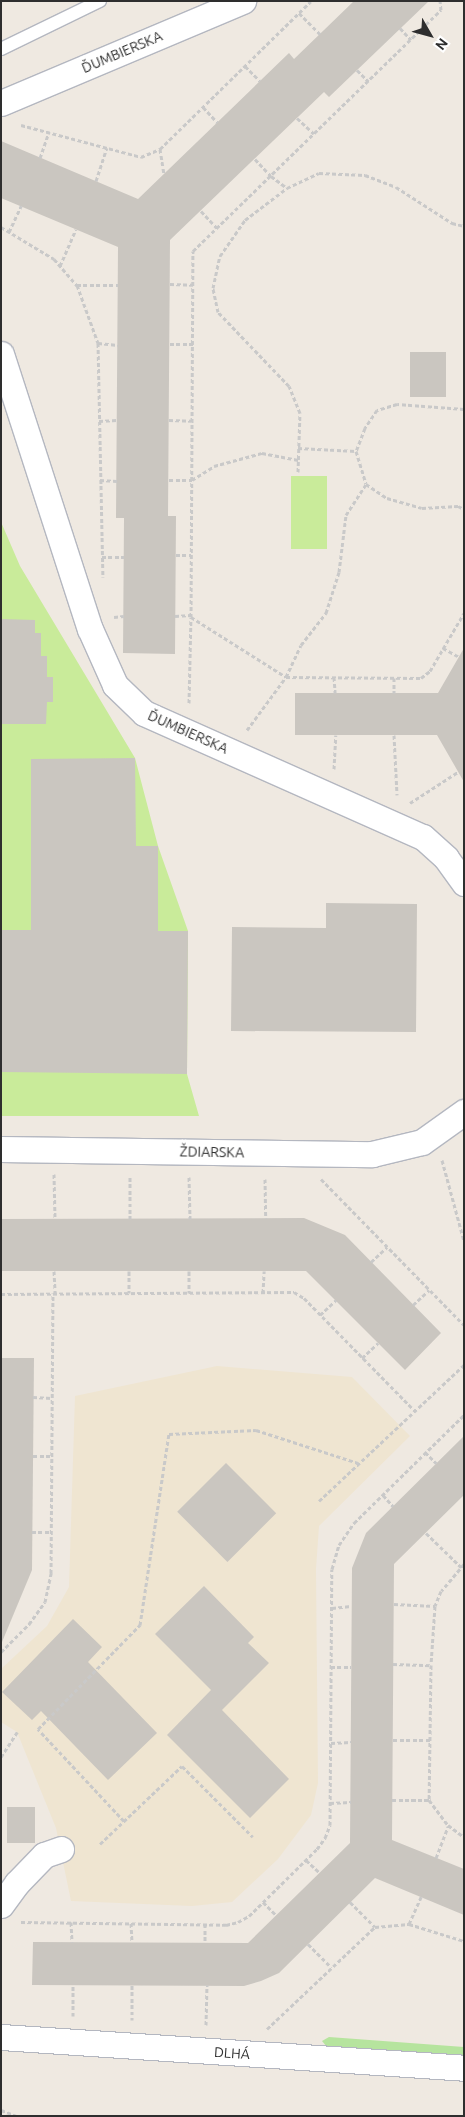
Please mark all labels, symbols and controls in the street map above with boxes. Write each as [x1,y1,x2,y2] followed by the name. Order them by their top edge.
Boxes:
[405,10,455,60] north arrow
[79,27,165,77] street label: ĎUMBIERSKA
[432,35,451,53] text: N
[145,707,231,757] street label: ĎUMBIERSKA
[180,1143,244,1161] street label: ŽDIARSKA
[214,2043,250,2063] street label: DLHÁ

